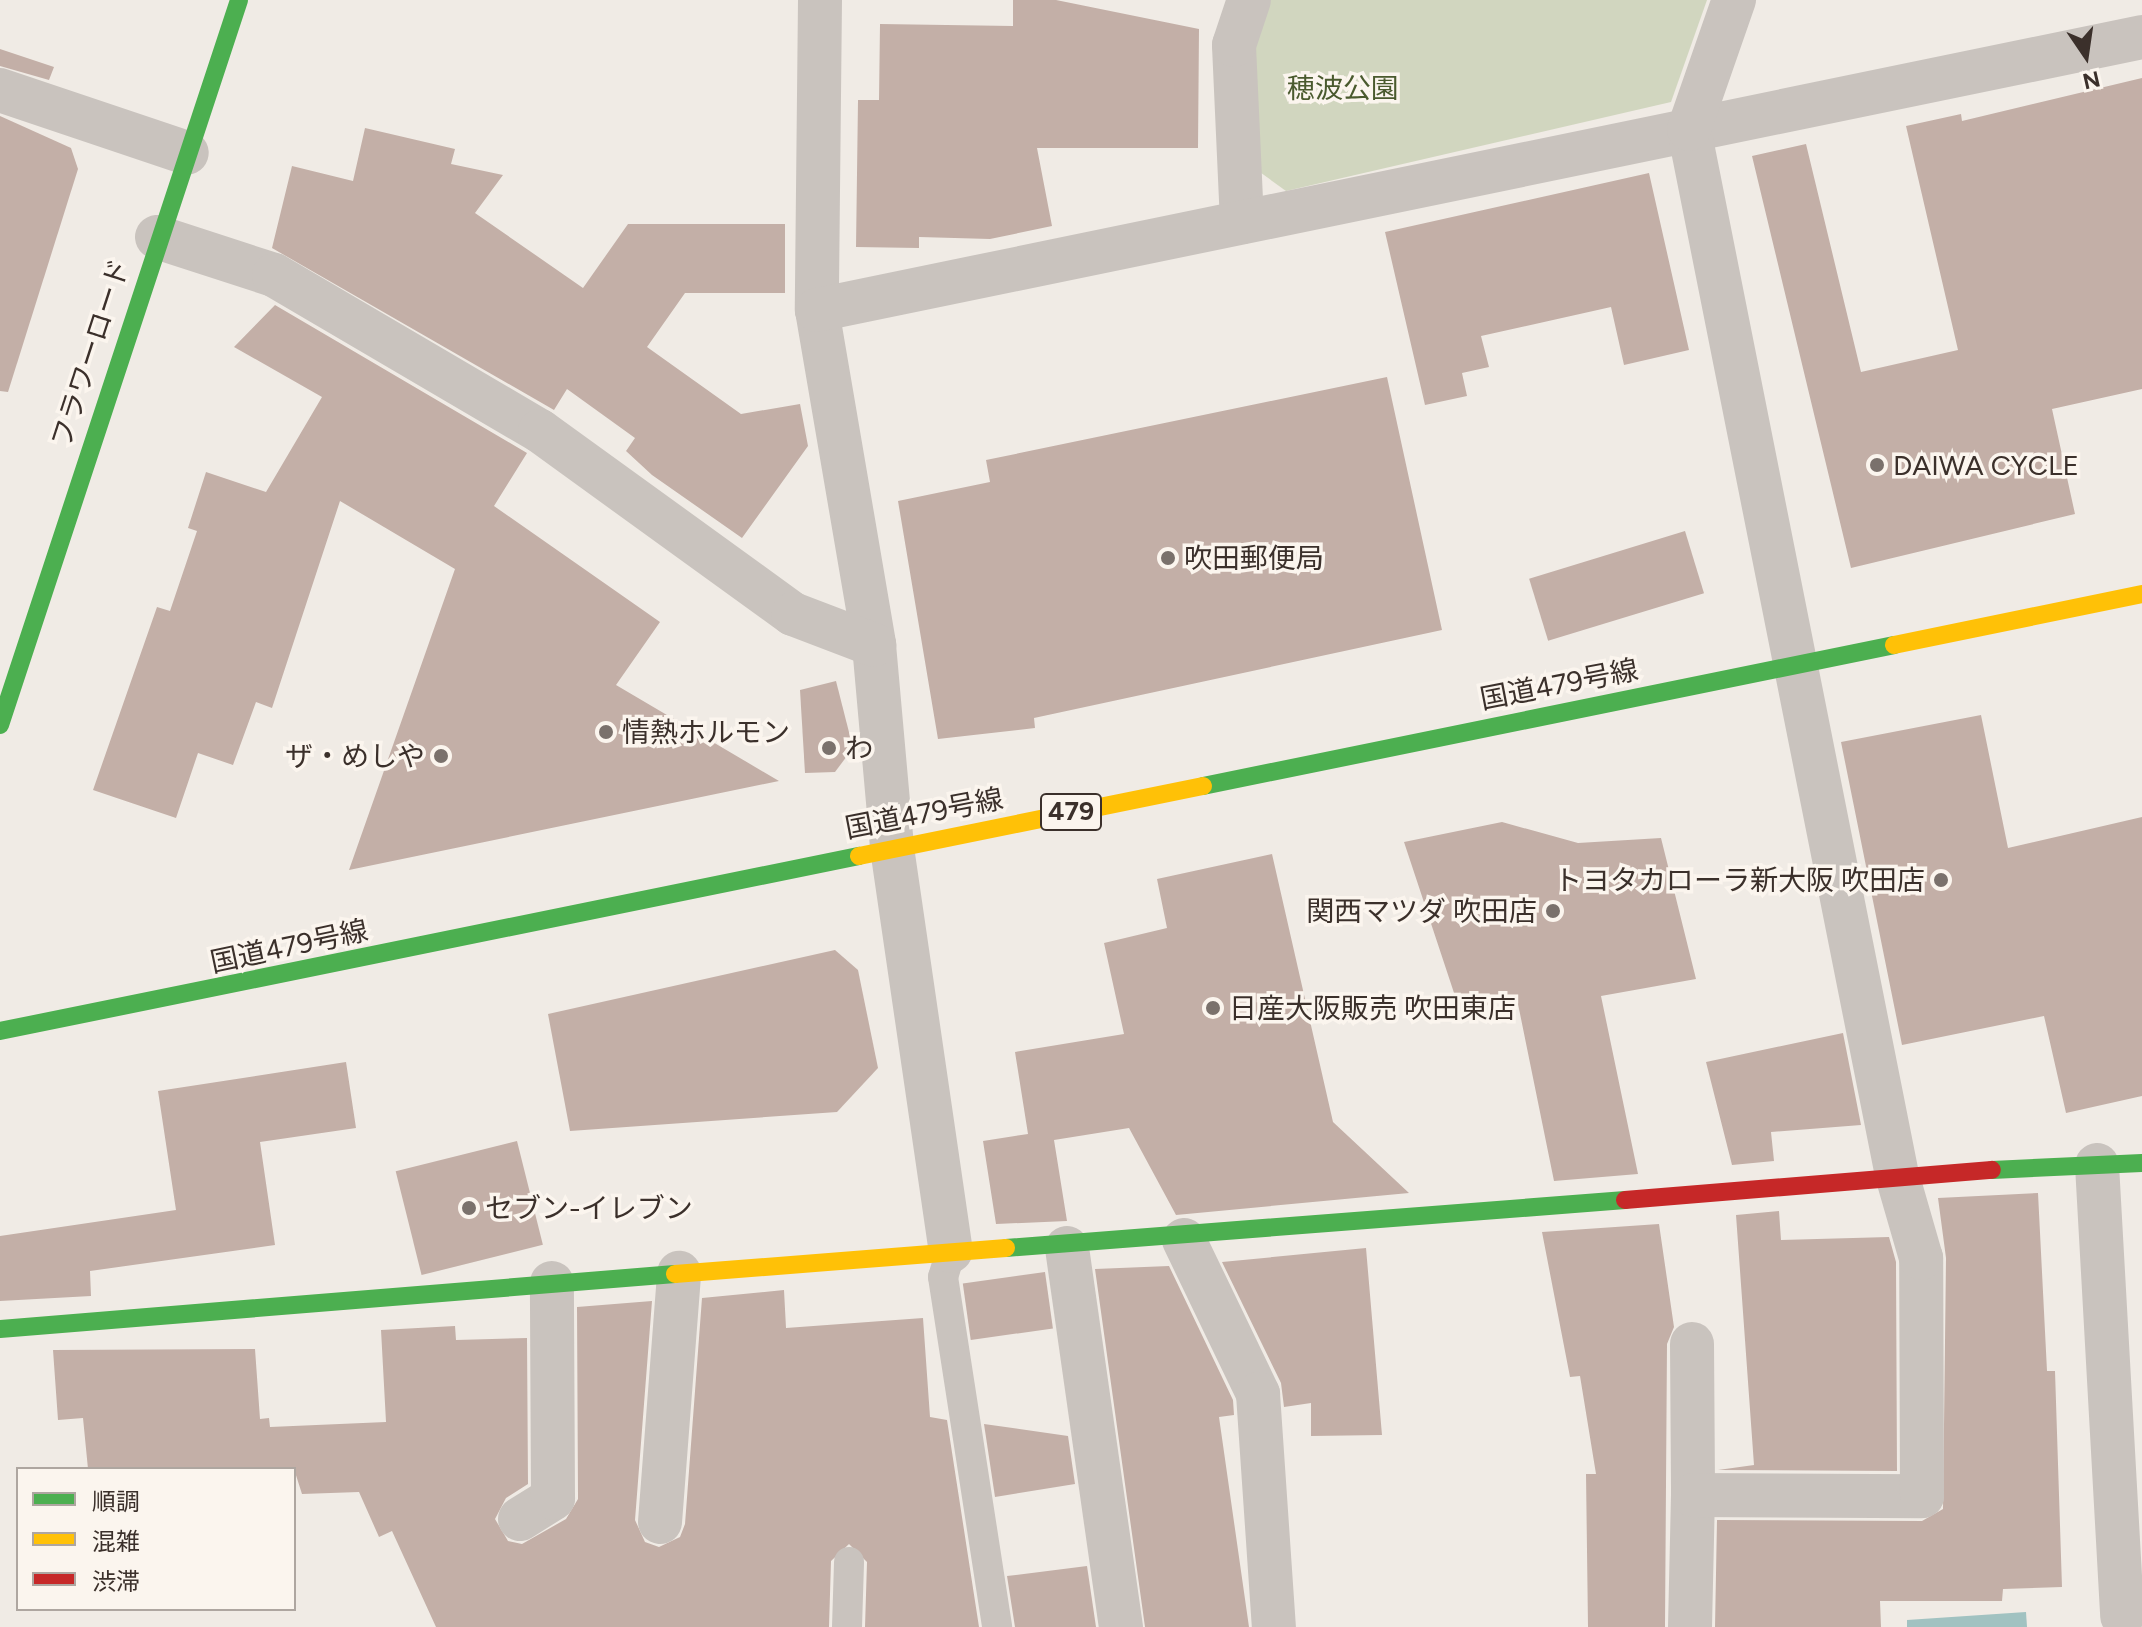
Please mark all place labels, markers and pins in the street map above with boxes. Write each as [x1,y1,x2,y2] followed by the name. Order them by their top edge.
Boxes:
[1893,448,2079,482] place label: DAIWA CYCLE
[1868,456,1886,474] marker: DAIWA CYCLE
[1184,541,1324,575] place label: 吹田郵便局
[1159,549,1177,567] marker: 吹田郵便局
[622,715,790,749] place label: 情熱ホルモン
[597,723,615,741] marker: 情熱ホルモン
[845,731,873,765] place label: わ
[285,739,425,773] place label: ザ・めしや
[820,739,838,757] marker: わ
[432,747,450,765] marker: ザ・めしや
[1554,863,1925,897] place label: トヨタカローラ新大阪 吹田店
[1932,871,1950,889] marker: トヨタカローラ新大阪 吹田店
[1306,894,1537,928] place label: 関西マツダ 吹田店
[1544,902,1562,920] marker: 関西マツダ 吹田店
[1229,991,1516,1025] place label: 日産大阪販売 吹田東店
[1204,999,1222,1017] marker: 日産大阪販売 吹田東店
[485,1191,693,1225] place label: セブン-イレブン
[460,1199,478,1217] marker: セブン-イレブン

